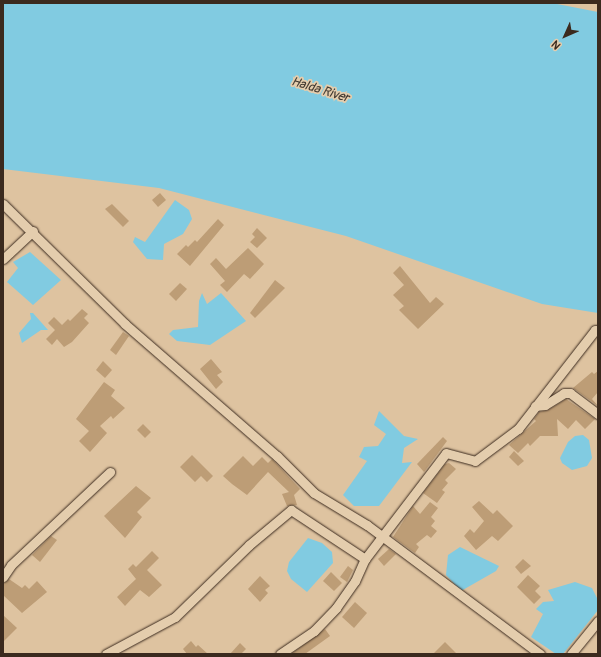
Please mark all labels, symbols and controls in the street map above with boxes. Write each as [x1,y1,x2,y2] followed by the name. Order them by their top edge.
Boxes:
[545,16,585,56] north arrow
[549,38,563,52] text: N
[289,74,351,106] water label: Halda River

